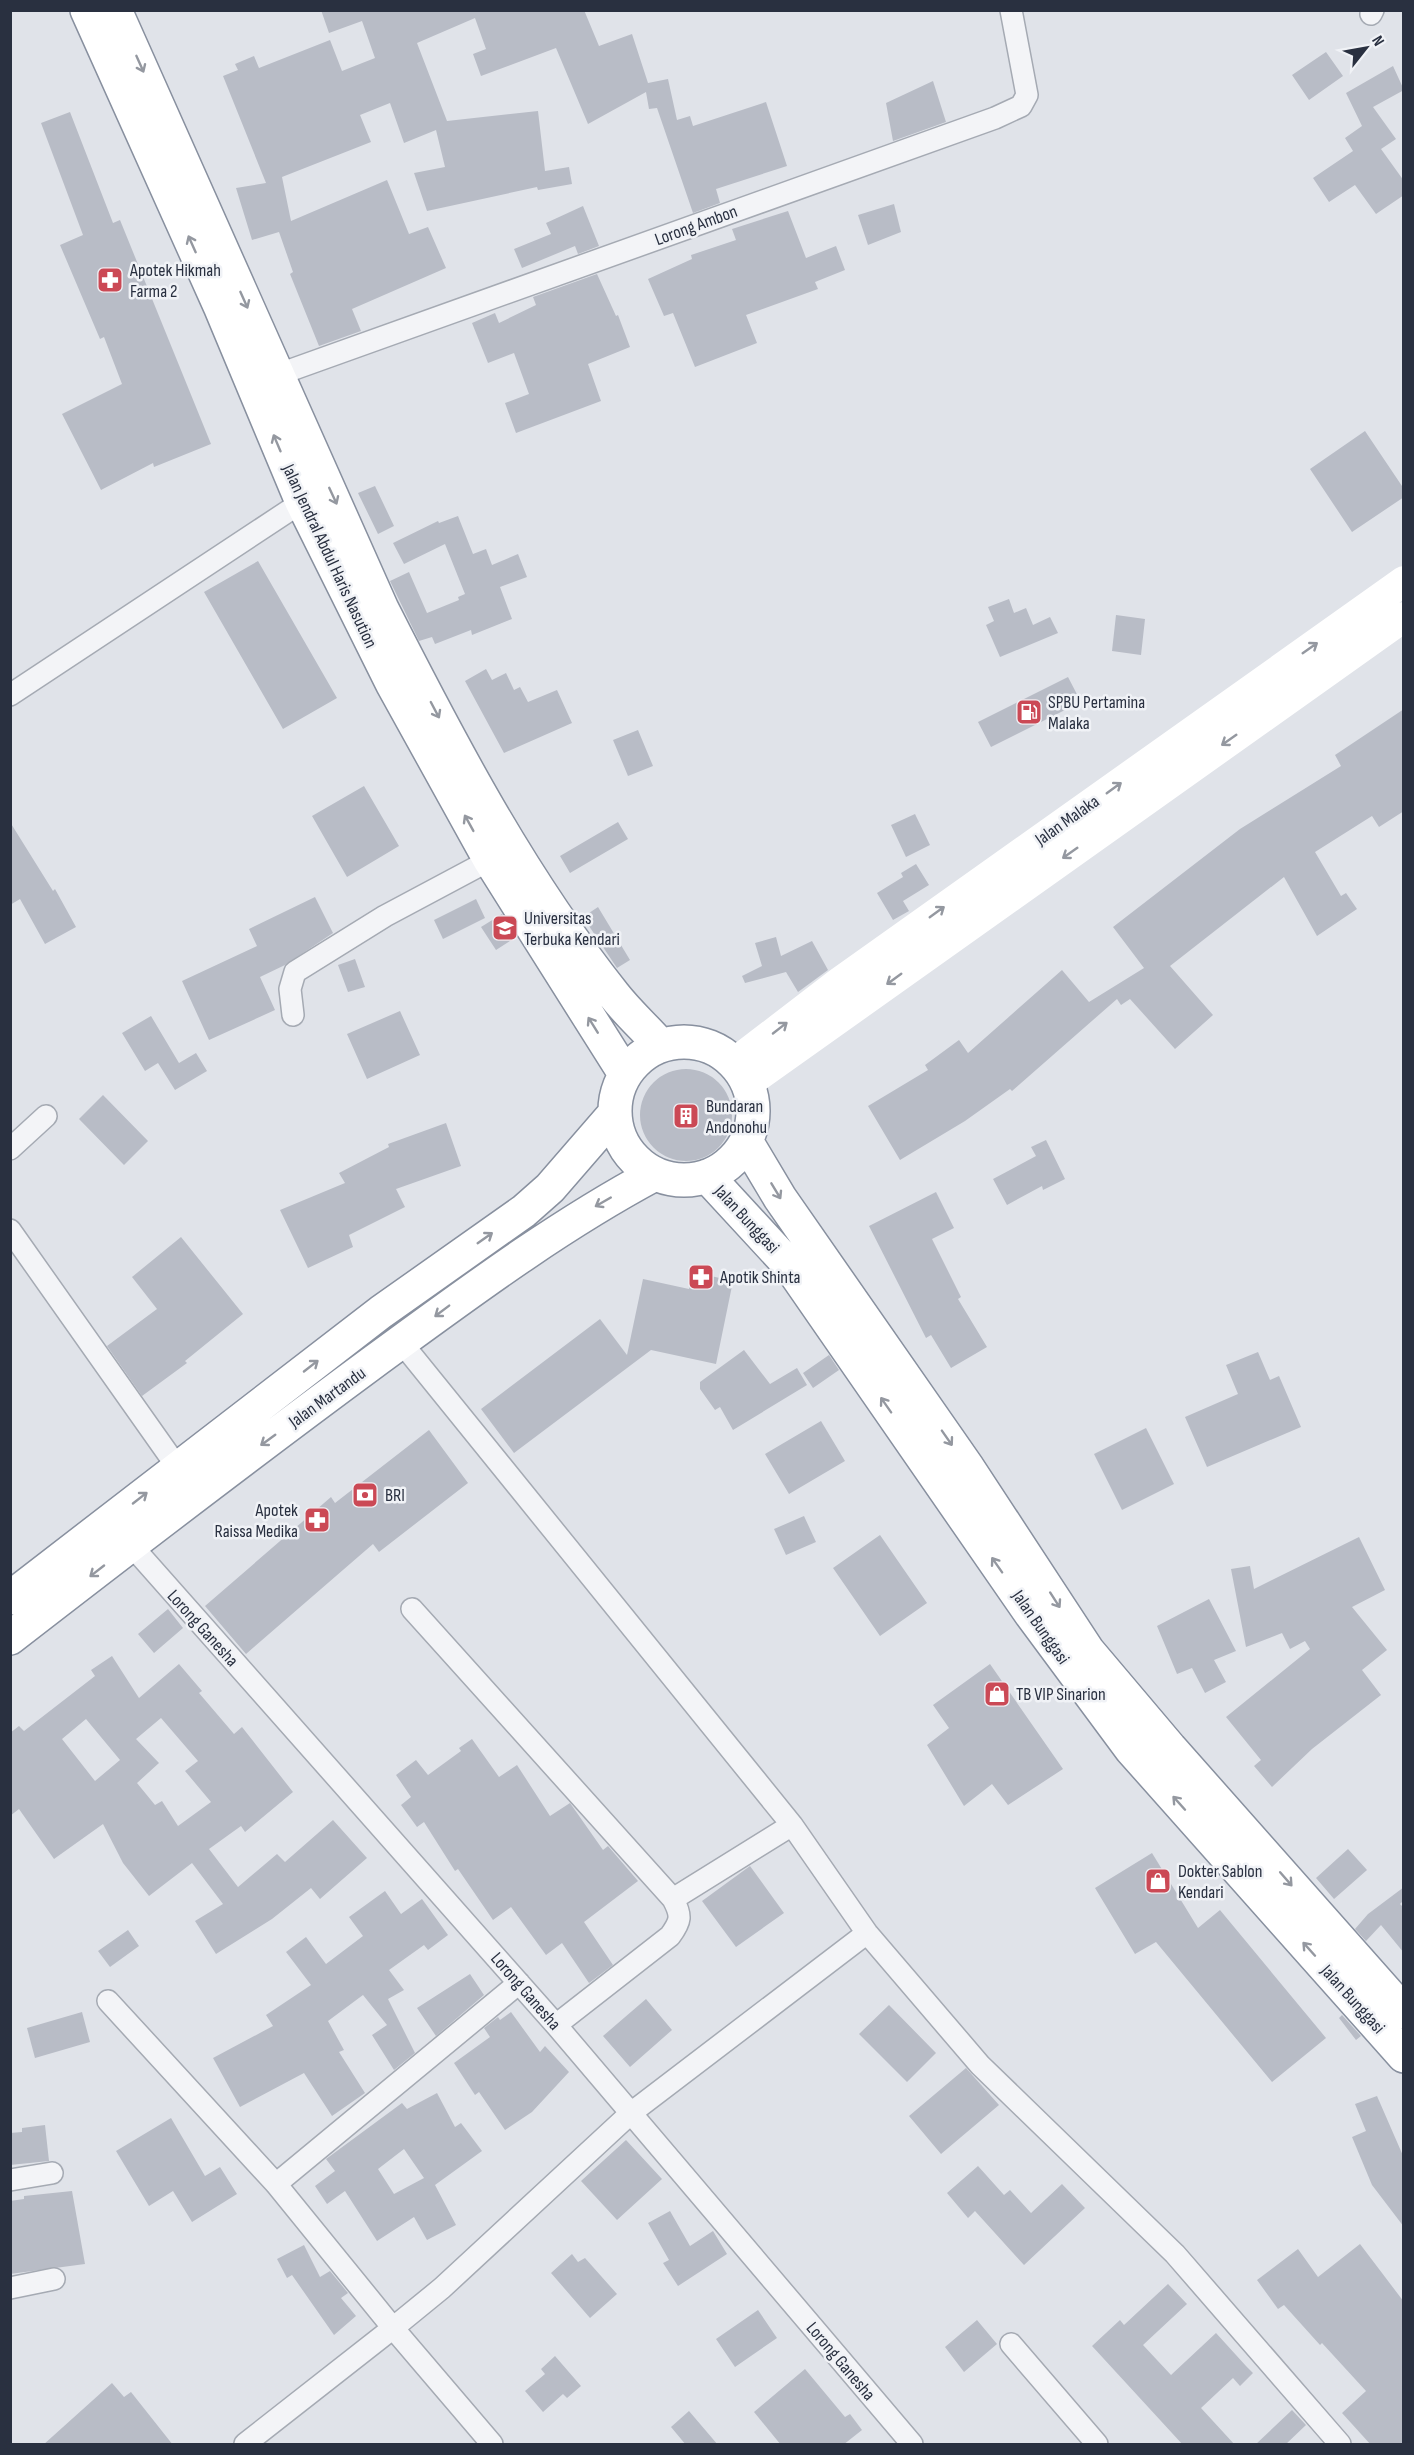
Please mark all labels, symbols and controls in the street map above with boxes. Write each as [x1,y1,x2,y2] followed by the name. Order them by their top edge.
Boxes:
[1336,18,1396,78] north arrow
[1367,32,1388,50] text: N
[134,54,146,72] one-way arrow
[652,201,740,250] street label: Lorong Ambon
[186,236,197,254] one-way arrow
[129,260,221,302] place label: Apotek Hikmah Farma 2
[95,265,125,295] pharmacy icon: Apotek Hikmah Farma 2
[238,290,250,308] one-way arrow
[271,434,283,452] one-way arrow
[277,460,381,651] street label: Jalan Jendral Abdul Haris Nasution
[327,487,339,505] one-way arrow
[1301,642,1317,654] one-way arrow
[1048,692,1145,734] place label: SPBU Pertamina Malaka
[1014,697,1044,727] fuel station icon: SPBU Pertamina Malaka
[429,701,441,718] one-way arrow
[1221,734,1237,746] one-way arrow
[1105,782,1121,794] one-way arrow
[1030,791,1103,851] street label: Jalan Malaka
[463,815,475,832] one-way arrow
[1062,847,1078,859] one-way arrow
[929,906,945,918] one-way arrow
[524,908,620,950] place label: Universitas Terbuka Kendari
[490,913,520,943] school or university icon: Universitas Terbuka Kendari
[886,972,902,985] one-way arrow
[586,1017,598,1034] one-way arrow
[772,1021,788,1034] one-way arrow
[705,1096,767,1138] place label: Bundaran Andonohu
[671,1101,701,1131] building icon: Bundaran Andonohu
[709,1180,783,1258] street label: Jalan Bunggasi
[771,1182,783,1199] one-way arrow
[595,1196,612,1208] one-way arrow
[476,1232,492,1244] one-way arrow
[686,1262,716,1292] pharmacy icon: Apotik Shinta
[719,1267,801,1288] place label: Apotik Shinta
[435,1305,451,1318] one-way arrow
[302,1360,318,1372] one-way arrow
[284,1363,370,1433] street label: Jalan Martandu
[880,1397,892,1414] one-way arrow
[941,1429,953,1445] one-way arrow
[261,1434,277,1446] one-way arrow
[350,1480,380,1510] bank icon: BRI
[385,1485,405,1506] place label: BRI
[131,1491,147,1504] one-way arrow
[215,1500,298,1542] place label: Apotek Raissa Medika
[302,1505,332,1535] pharmacy icon: Apotek Raissa Medika
[991,1558,1003,1574] one-way arrow
[89,1564,105,1577] one-way arrow
[1007,1585,1074,1668] street label: Jalan Bunggasi
[163,1586,243,1671] street label: Lorong Ganesha
[1049,1591,1061,1608] one-way arrow
[982,1679,1012,1709] shop icon: TB VIP Sinarion
[1016,1684,1106,1705] place label: TB VIP Sinarion
[1172,1796,1186,1811] one-way arrow
[1178,1861,1262,1903] place label: Dokter Sablon Kendari
[1143,1866,1173,1896] shop icon: Dokter Sablon Kendari
[1279,1872,1293,1887] one-way arrow
[1302,1942,1316,1957] one-way arrow
[486,1948,565,2034] street label: Lorong Ganesha
[1316,1960,1389,2038] street label: Jalan Bunggasi
[802,2318,880,2405] street label: Lorong Ganesha

